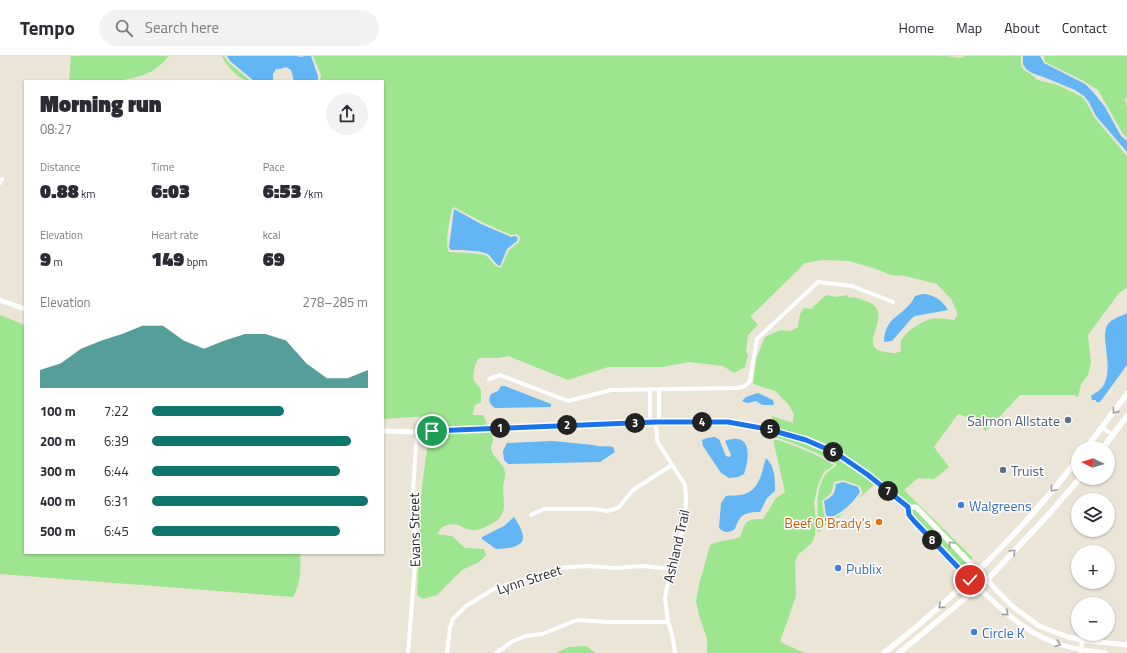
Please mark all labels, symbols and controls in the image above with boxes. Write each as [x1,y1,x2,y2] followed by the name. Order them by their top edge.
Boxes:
[99,10,379,46] search box
[20,13,75,42] text: Tempo
[145,16,219,39] text: Search here
[113,17,135,39] icon: search
[899,17,934,38] text: Home
[956,17,982,38] text: Map
[1004,17,1040,38] text: About
[1062,17,1107,38] text: Contact
[40,87,162,121] text: Morning run
[326,93,368,135] button: share
[40,119,72,139] text: 08:27
[40,159,80,175] text: Distance
[151,159,174,175] text: Time
[263,159,285,175] text: Pace
[40,175,79,206] text: 0.88
[151,175,190,206] text: 6:03
[263,175,301,206] text: 6:53
[79,186,96,202] text: km
[301,186,323,202] text: /km
[40,227,83,243] text: Elevation
[151,227,199,243] text: Heart rate
[263,227,281,243] text: kcal
[40,243,51,274] text: 9
[151,243,184,274] text: 149
[263,243,285,274] text: 69
[51,254,63,270] text: m
[184,254,208,270] text: bpm
[40,292,91,312] text: Elevation
[302,292,368,312] text: 278–285 m
[40,401,76,421] text: 100 m
[104,401,129,421] text: 7:22
[1113,406,1120,413] one-way arrow
[967,410,1060,431] place label: Salmon Allstate
[692,412,712,432] pin: 4
[625,413,645,433] pin: 3
[415,414,449,448] pin
[699,414,705,430] text: 4
[557,415,577,435] pin: 2
[632,415,638,431] text: 3
[1063,415,1073,425] marker: Salmon Allstate
[564,417,570,433] text: 2
[490,418,510,438] pin: 1
[760,419,780,439] pin: 5
[421,420,443,442] icon: arrive
[497,420,503,436] text: 1
[767,421,773,437] text: 5
[40,431,76,451] text: 200 m
[104,431,129,451] text: 6:39
[1071,441,1115,485] north arrow
[1071,441,1115,641] map controls
[823,442,843,462] pin: 6
[830,444,836,460] text: 6
[1011,460,1044,481] place label: Truist
[40,461,76,481] text: 300 m
[104,461,129,481] text: 6:44
[998,465,1008,475] marker: Truist
[878,481,898,501] pin: 7
[885,483,891,499] text: 7
[1051,484,1058,491] one-way arrow
[40,491,76,511] text: 400 m
[104,491,129,511] text: 6:31
[403,493,425,567] street label: Evans Street
[1071,493,1115,537] button: layers
[969,495,1032,516] place label: Walgreens
[956,500,966,510] marker: Walgreens
[657,507,695,585] street label: Ashland Trail
[784,512,871,533] place label: Beef O'Brady's
[874,517,884,527] marker: Beef O'Brady's
[40,521,76,541] text: 500 m
[104,521,129,541] text: 6:45
[922,530,942,550] pin: 8
[929,532,935,548] text: 8
[948,541,956,549] one-way arrow
[1071,545,1115,589] button: +
[1009,549,1016,557] one-way arrow
[846,558,882,579] place label: Publix
[494,559,564,599] street label: Lynn Street
[833,563,843,573] marker: Publix
[953,563,987,597] pin
[959,569,981,591] icon: check
[1071,597,1115,641] button: −
[938,601,946,609] one-way arrow
[1001,608,1008,615] one-way arrow
[982,622,1025,643] place label: Circle K
[969,627,979,637] marker: Circle K
[1055,639,1062,647] one-way arrow

